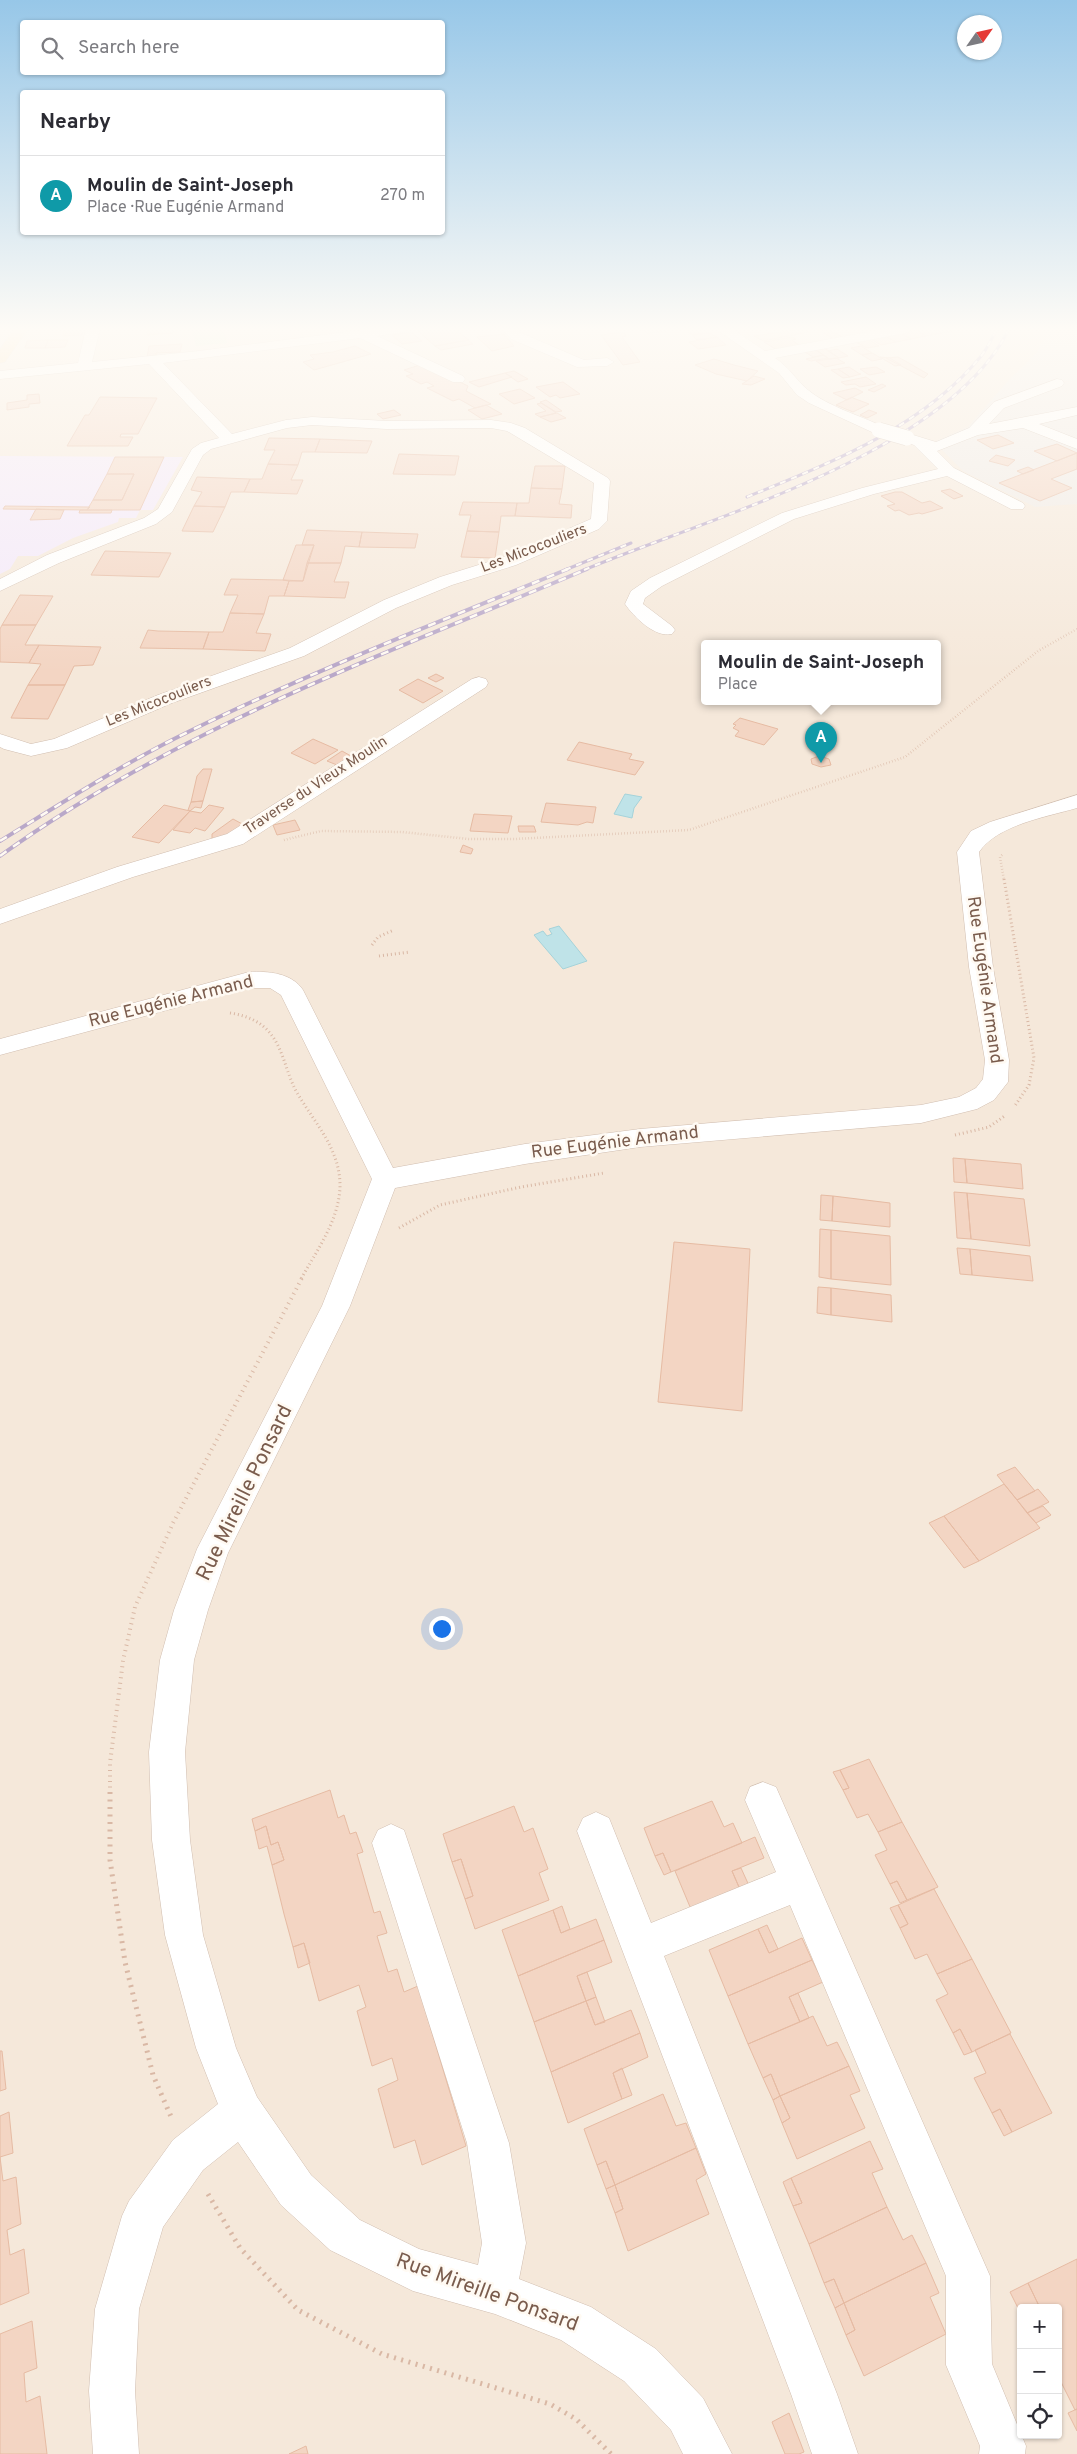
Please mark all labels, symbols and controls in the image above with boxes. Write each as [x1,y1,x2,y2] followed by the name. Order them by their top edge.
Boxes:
[957,15,1002,60] north arrow
[20,20,445,75] search box
[38,34,66,62] icon: search
[78,36,180,60] text: Search here
[40,109,111,136] text: Nearby
[87,174,294,198] text: Moulin de Saint-Joseph
[50,186,62,206] text: A
[380,186,425,206] text: 270 m
[87,198,284,218] text: Place · Rue Eugénie Armand
[478,520,590,578] street label: Les Micocouliers
[701,640,941,705] popup
[718,651,924,675] text: Moulin de Saint-Joseph
[103,672,215,732] street label: Les Micocouliers
[718,675,757,695] text: Place
[805,722,837,763] pin: A
[241,732,391,840] street label: Traverse du Vieux Moulin
[961,895,1007,1065] street label: Rue Eugénie Armand
[86,970,256,1034] street label: Rue Eugénie Armand
[530,1121,700,1165] street label: Rue Eugénie Armand
[191,1401,299,1585] street label: Rue Mireille Ponsard
[429,1616,455,1642] your location
[392,2247,582,2339] street label: Rue Mireille Ponsard
[1017,2304,1062,2439] map controls
[1017,2304,1062,2349] button: +
[1017,2349,1062,2394] button: −
[1017,2394,1062,2439] button: locate

